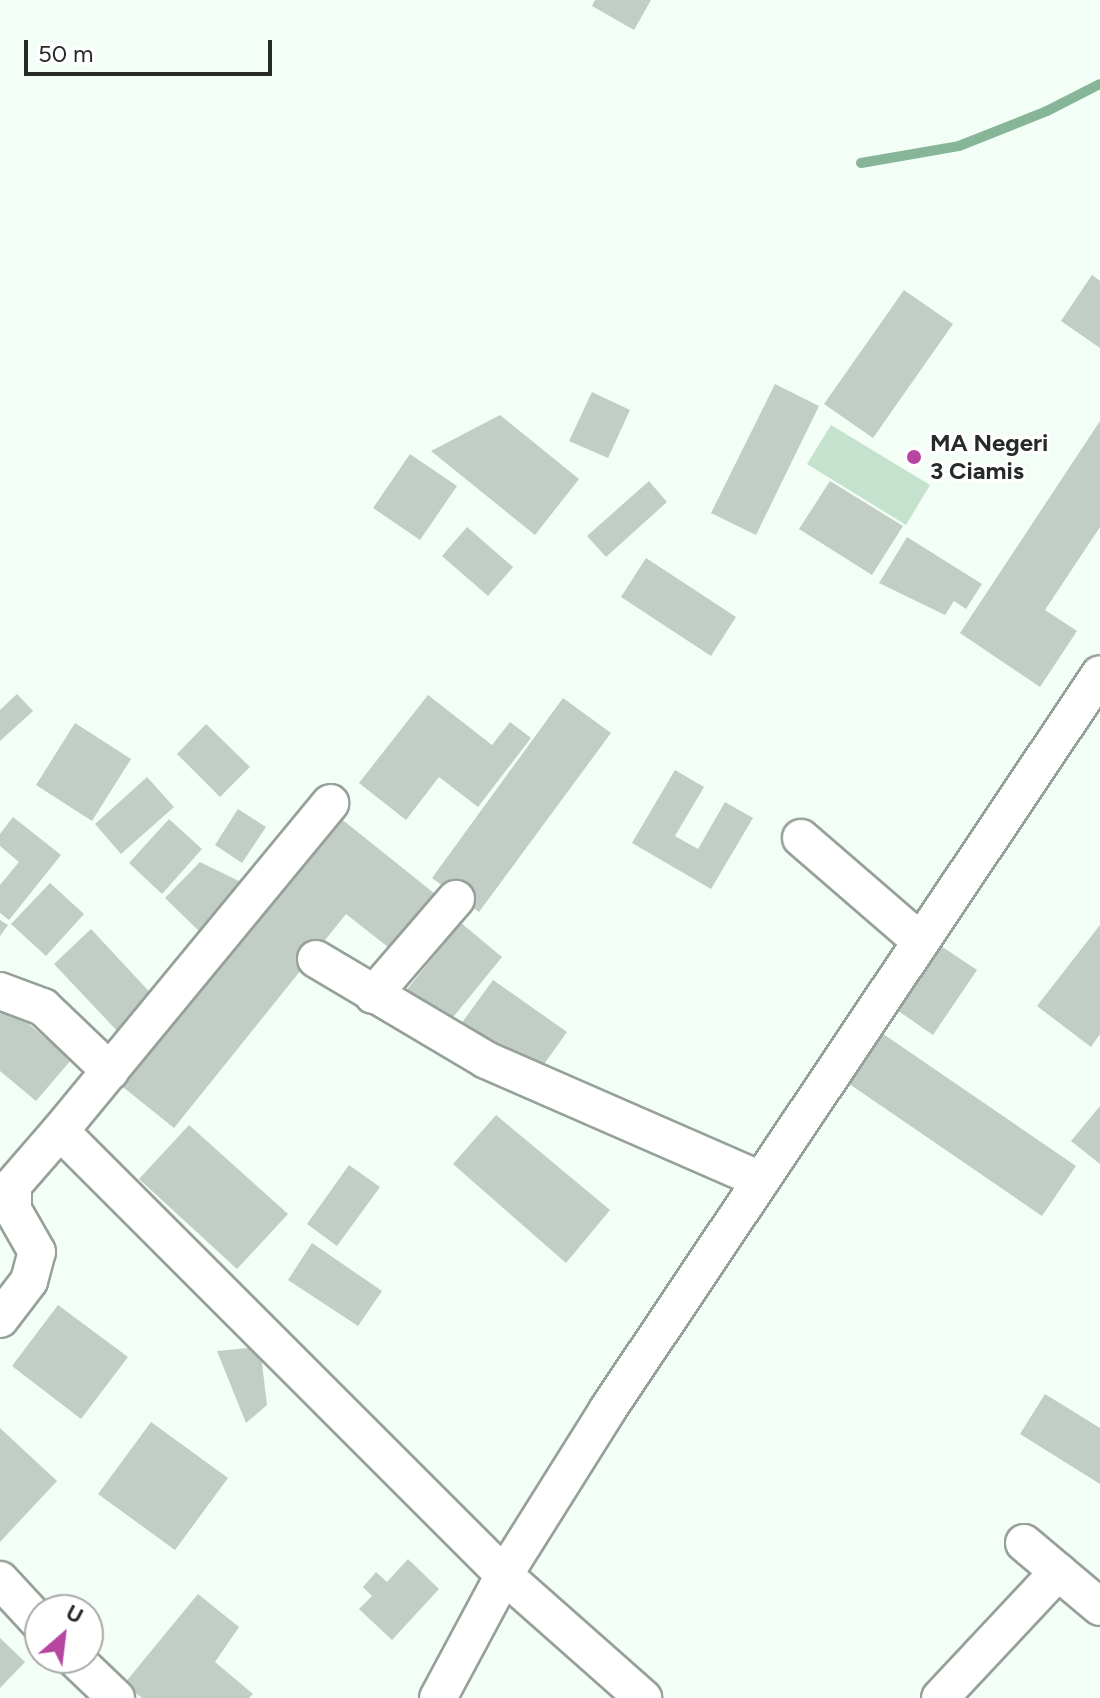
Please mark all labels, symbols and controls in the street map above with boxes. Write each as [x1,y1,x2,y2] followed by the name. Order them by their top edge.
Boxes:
[28,24,276,74] scale bar
[38,39,94,68] text: 50 m
[930,429,1048,485] place label: MA Negeri 3 Ciamis
[905,448,923,466] marker: MA Negeri 3 Ciamis
[24,1594,104,1674] north arrow
[61,1599,88,1630] text: U

